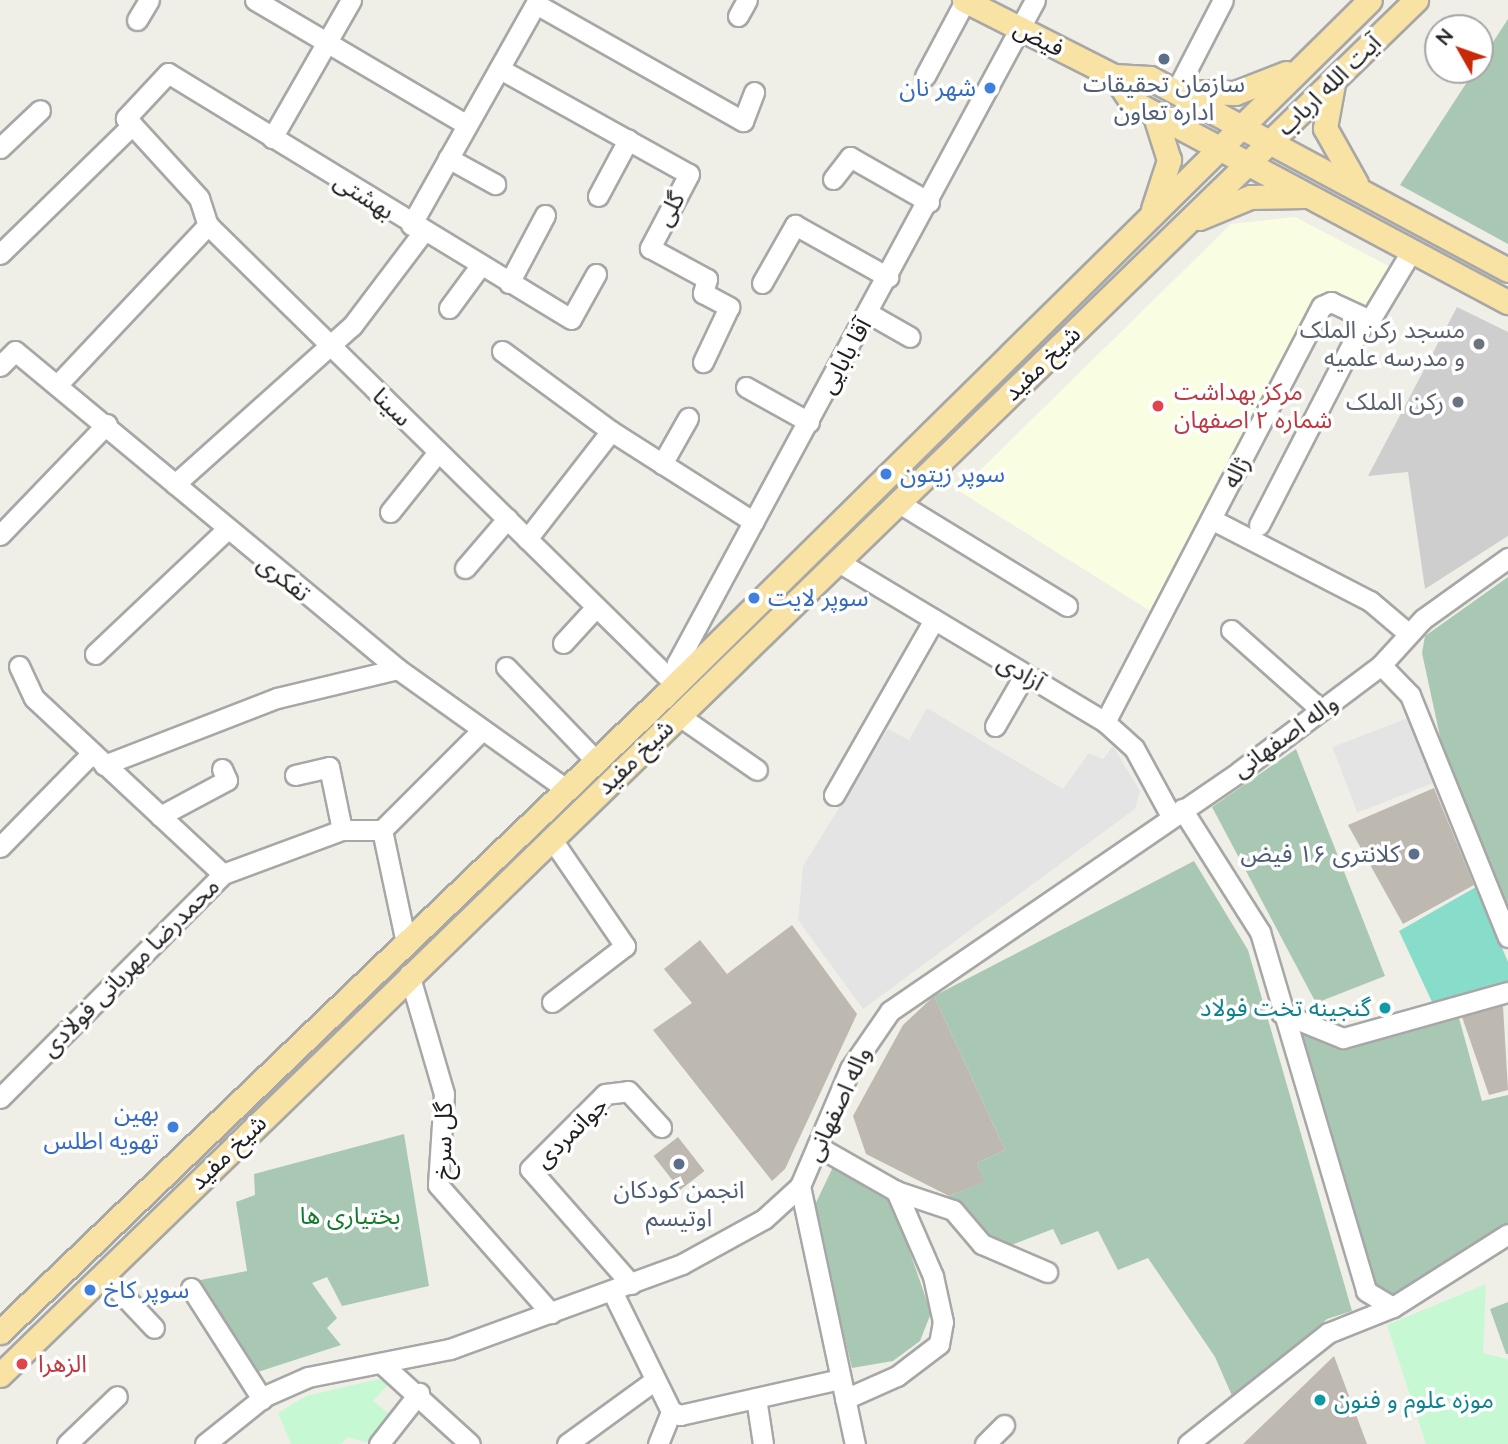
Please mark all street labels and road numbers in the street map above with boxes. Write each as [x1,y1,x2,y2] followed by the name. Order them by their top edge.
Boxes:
[1009,13,1069,63] street label: فیض
[1271,28,1387,142] street label: آیت الله ارباب
[329,166,399,226] street label: بهشتی
[649,187,691,231] street label: گلی
[813,313,877,399] street label: آقا بابایی
[998,319,1086,407] street label: شیخ مفید
[367,382,417,432] street label: سینا
[1216,451,1256,493] street label: ژاله
[252,548,316,608] street label: تفکری
[992,647,1050,697] street label: آزادی
[1227,688,1343,784] street label: واله اصفهانی
[591,713,679,801] street label: شیخ مفید
[35,872,225,1062] street label: محمدرضا مهربانی فولادی
[799,1042,877,1166] street label: واله اصفهانی
[529,1090,613,1174] street label: جوانمردی
[428,1102,458,1180] street label: گل سرخ
[184,1108,272,1196] street label: شیخ مفید

